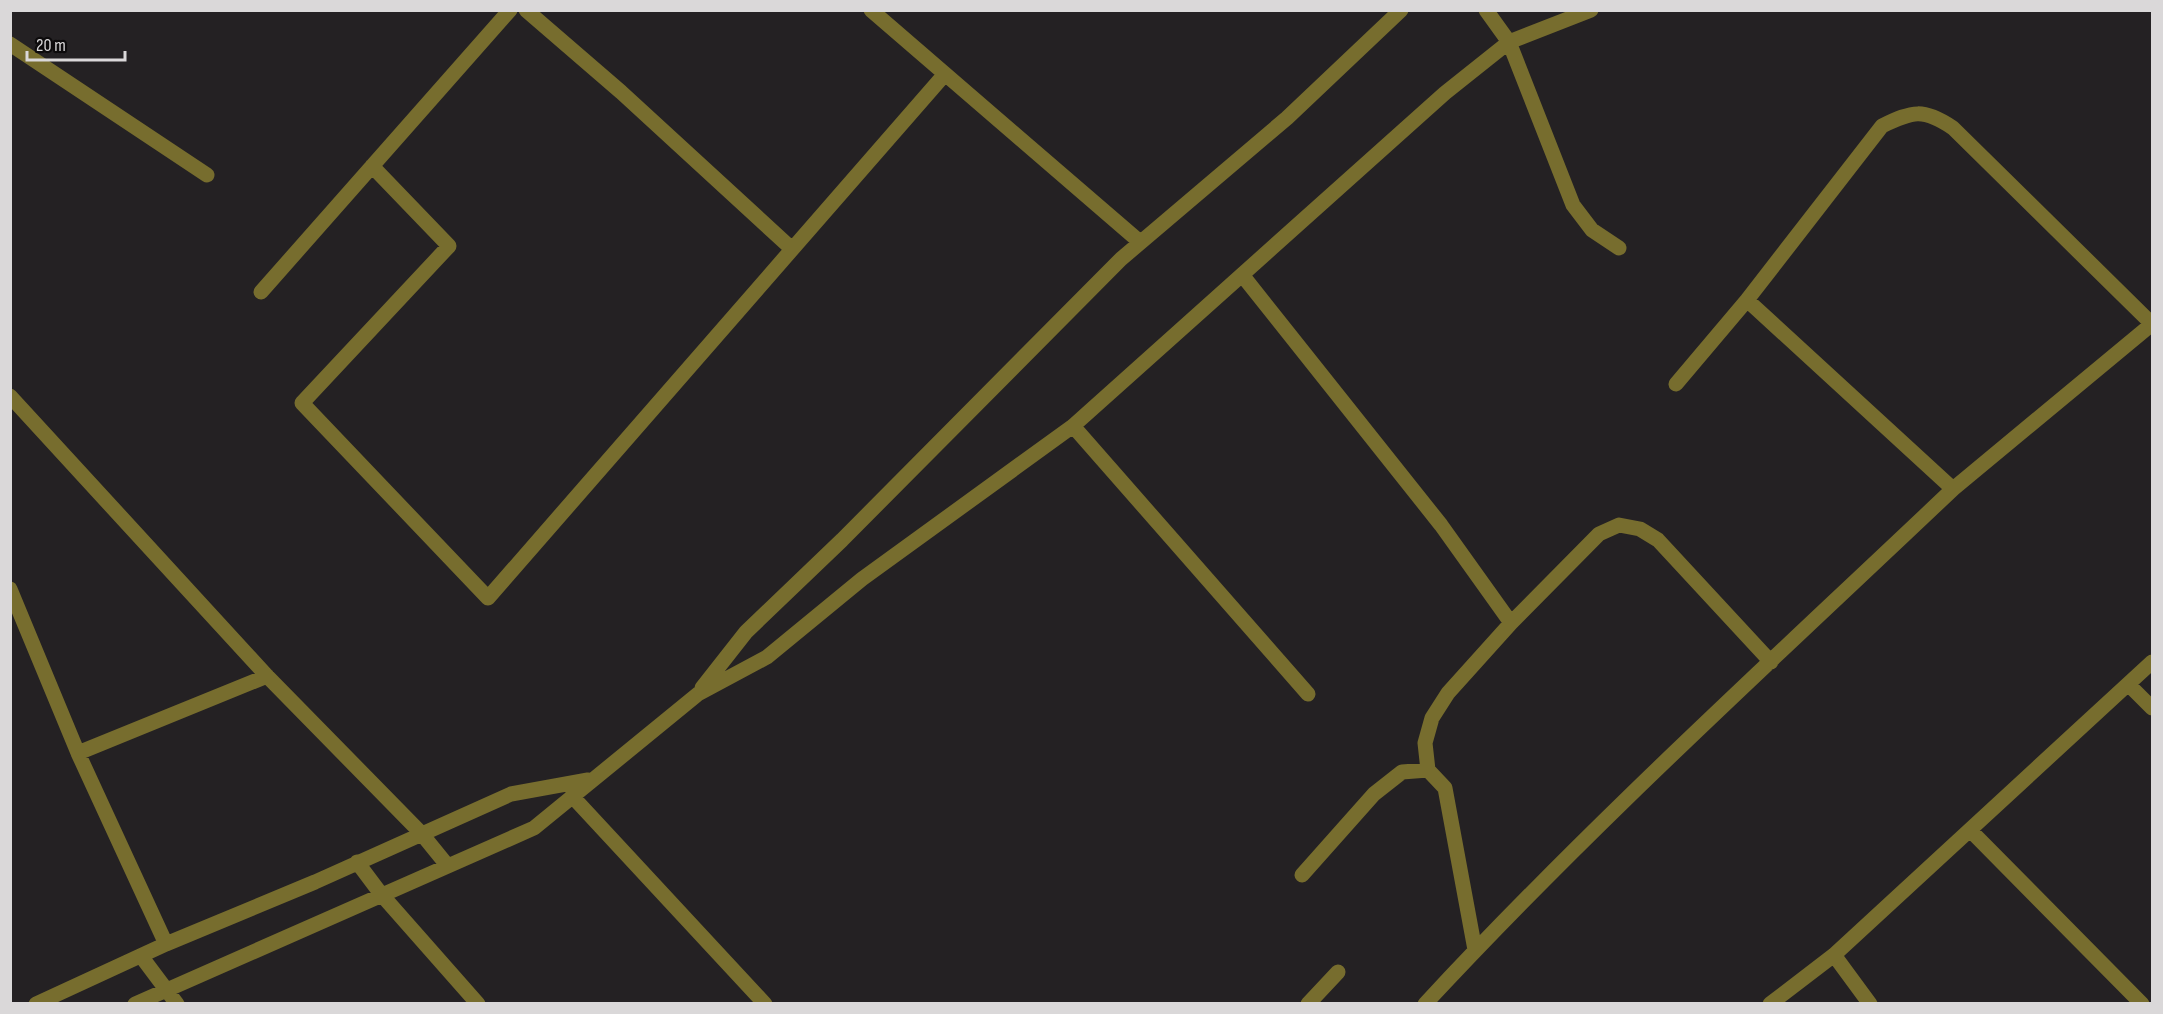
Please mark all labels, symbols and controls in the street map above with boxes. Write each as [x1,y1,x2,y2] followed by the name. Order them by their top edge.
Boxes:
[27,24,124,62] scale bar
[36,35,66,56] text: 20 m

